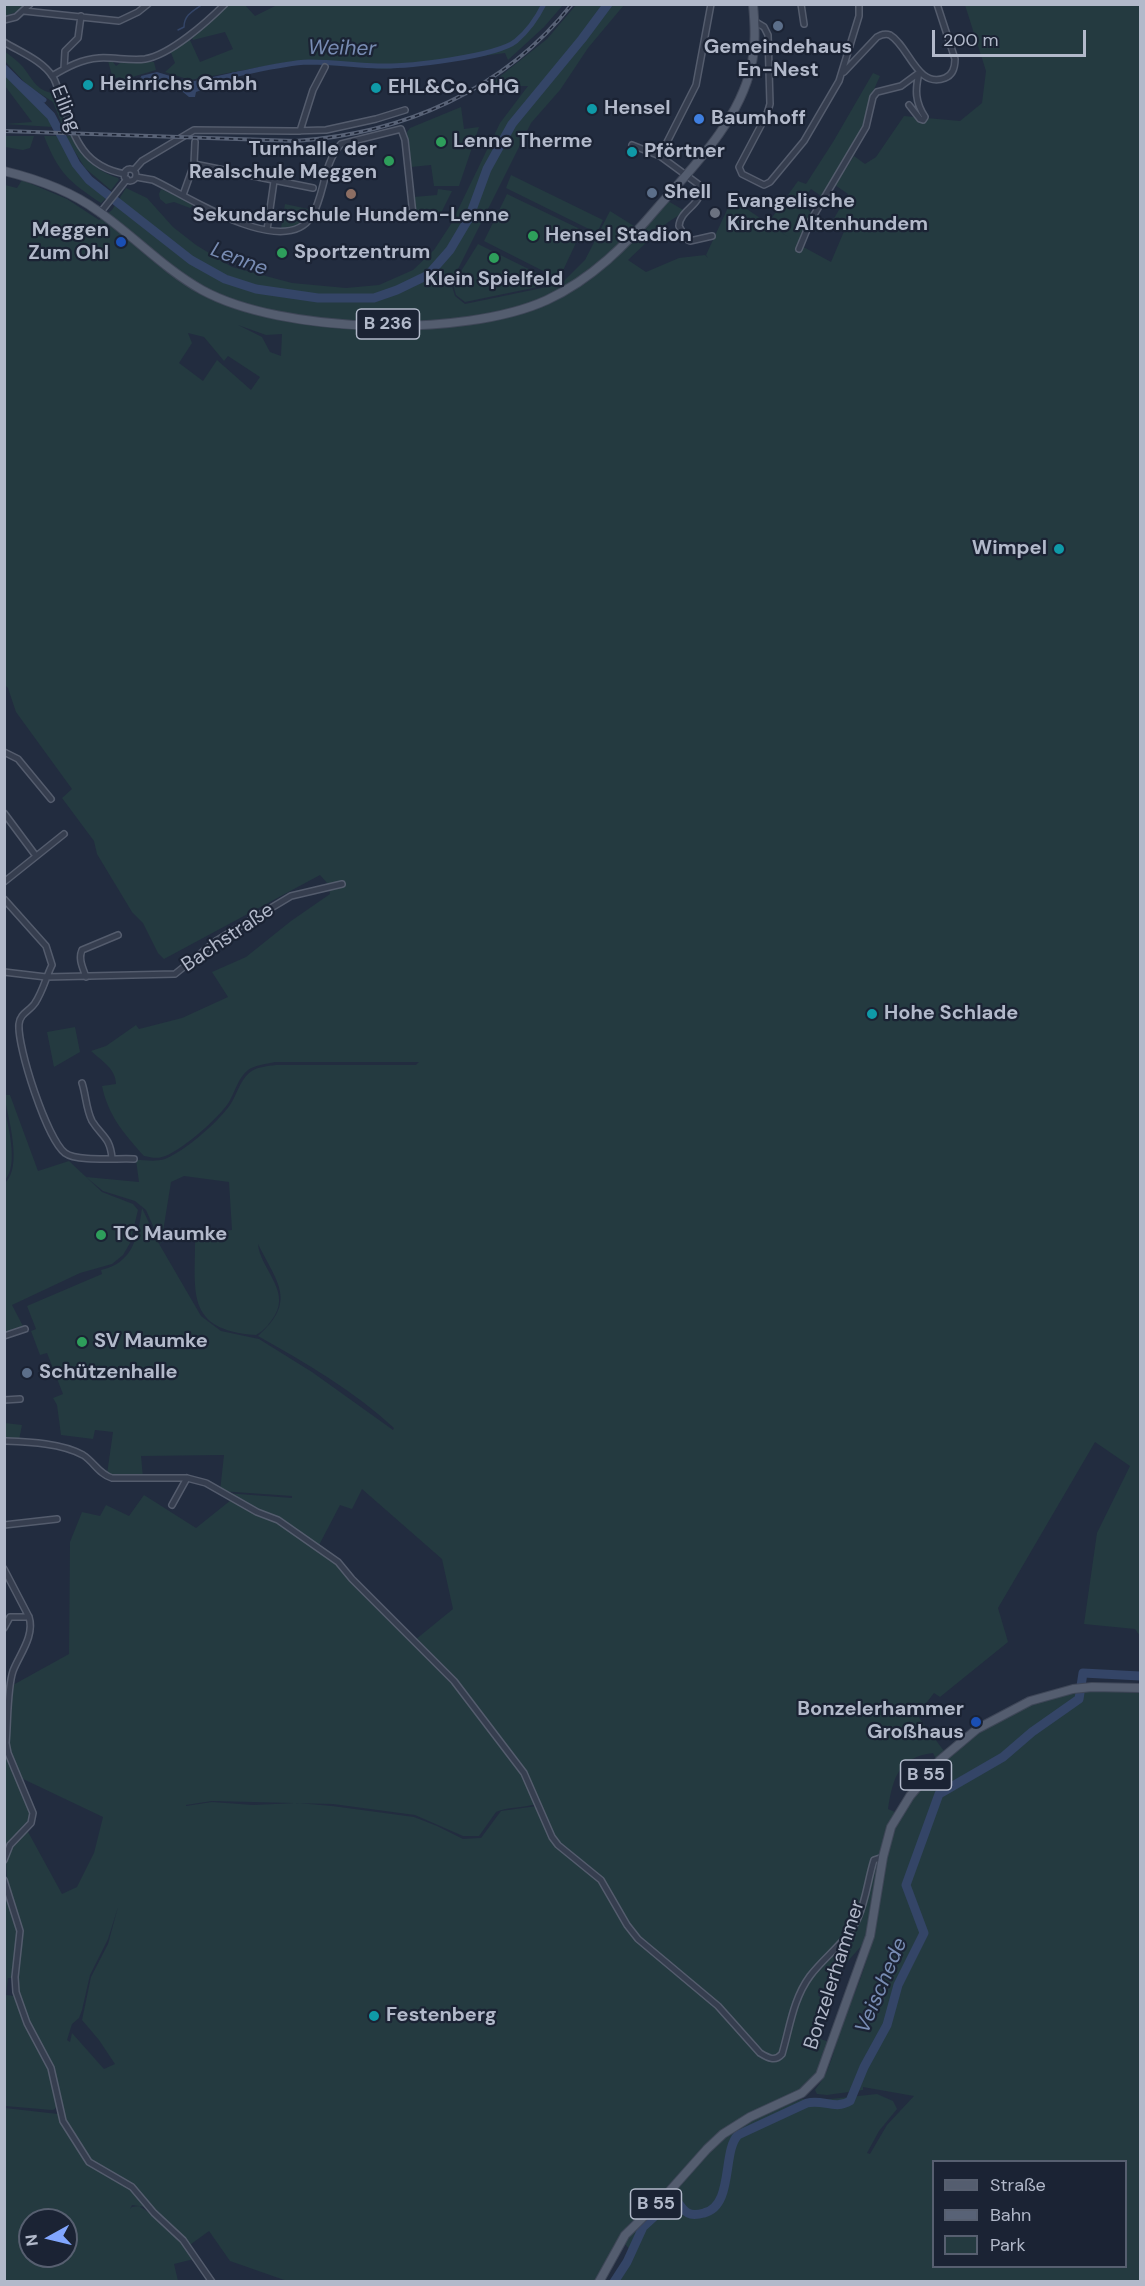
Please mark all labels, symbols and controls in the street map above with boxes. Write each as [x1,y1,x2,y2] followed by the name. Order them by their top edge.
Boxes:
[935,18,1090,56] scale bar
[771,19,785,33] marker: Gemeindehaus En-Nest
[943,28,999,52] text: 200 m
[308,36,376,62] water label: Weiher
[704,36,852,83] place label: Gemeindehaus En-Nest
[100,73,257,97] place label: Heinrichs Gmbh
[388,76,519,100] place label: EHL&Co. oHG
[81,78,95,92] marker: Heinrichs Gmbh
[369,81,383,95] marker: EHL&Co. oHG
[45,82,85,136] street label: Eiling
[604,97,671,121] place label: Hensel
[585,102,599,116] marker: Hensel
[711,107,806,131] place label: Baumhoff
[692,112,706,126] marker: Baumhoff
[453,130,593,154] place label: Lenne Therme
[434,135,448,149] marker: Lenne Therme
[189,138,377,185] place label: Turnhalle der Realschule Meggen
[644,140,725,164] place label: Pförtner
[625,145,639,159] marker: Pförtner
[382,154,396,168] marker: Turnhalle der Realschule Meggen
[664,181,711,205] place label: Shell
[645,186,659,200] marker: Shell
[344,187,358,201] marker: Sekundarschule Hundem-Lenne
[727,190,928,237] place label: Evangelische Kirche Altenhundem
[193,204,509,228] place label: Sekundarschule Hundem-Lenne
[708,206,722,220] marker: Evangelische Kirche Altenhundem
[28,219,109,266] place label: Meggen Zum Ohl
[545,224,692,248] place label: Hensel Stadion
[526,229,540,243] marker: Hensel Stadion
[114,235,128,249] marker: Meggen Zum Ohl
[207,238,271,282] water label: Lenne
[294,241,430,265] place label: Sportzentrum
[275,246,289,260] marker: Sportzentrum
[487,251,501,265] marker: Klein Spielfeld
[425,268,563,292] place label: Klein Spielfeld
[356,309,420,339] road number: B 236
[972,537,1047,561] place label: Wimpel
[1052,542,1066,556] marker: Wimpel
[177,898,279,978] street label: Bachstraße
[884,1002,1018,1026] place label: Hohe Schlade
[865,1007,879,1021] marker: Hohe Schlade
[113,1223,227,1247] place label: TC Maumke
[94,1228,108,1242] marker: TC Maumke
[94,1330,208,1354] place label: SV Maumke
[75,1335,89,1349] marker: SV Maumke
[39,1361,178,1385] place label: Schützenhalle
[20,1366,34,1380] marker: Schützenhalle
[797,1698,964,1745] place label: Bonzelerhammer Großhaus
[969,1715,983,1729] marker: Bonzelerhammer Großhaus
[900,1760,952,1790] road number: B 55
[799,1897,871,2053] street label: Bonzelerhammer
[851,1934,913,2038] water label: Veischede
[386,2004,497,2028] place label: Festenberg
[367,2009,381,2023] marker: Festenberg
[932,2160,1127,2268] legend
[990,2173,1046,2197] text: Straße
[630,2189,682,2219] road number: B 55
[990,2203,1031,2227] text: Bahn
[18,2208,78,2268] north arrow
[20,2233,43,2248] text: N
[990,2233,1026,2257] text: Park

